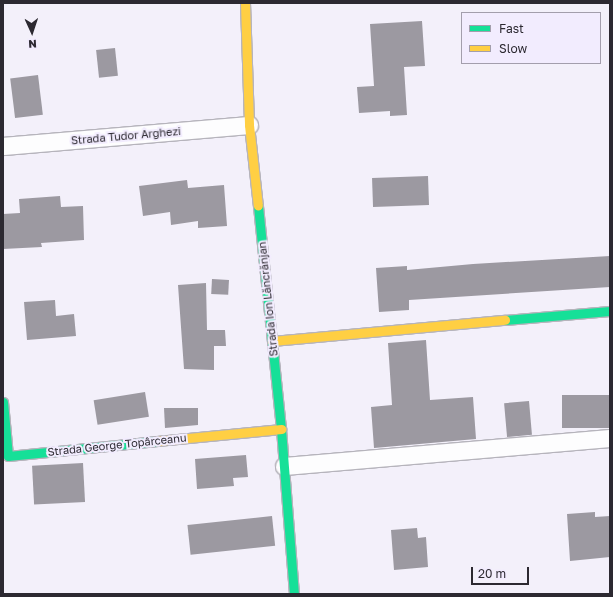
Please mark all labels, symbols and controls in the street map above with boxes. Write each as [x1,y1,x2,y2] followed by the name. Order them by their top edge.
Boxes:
[12,12,52,52] north arrow
[461,12,601,64] legend
[499,21,524,36] text: Fast
[28,38,37,51] text: N
[499,41,527,56] text: Slow
[71,125,181,147] street label: Strada Tudor Arghezi
[255,241,281,357] street label: Strada Ion Lăncrănjan
[47,431,187,459] street label: Strada George Topârceanu
[473,559,531,585] scale bar
[478,566,506,581] text: 20 m

